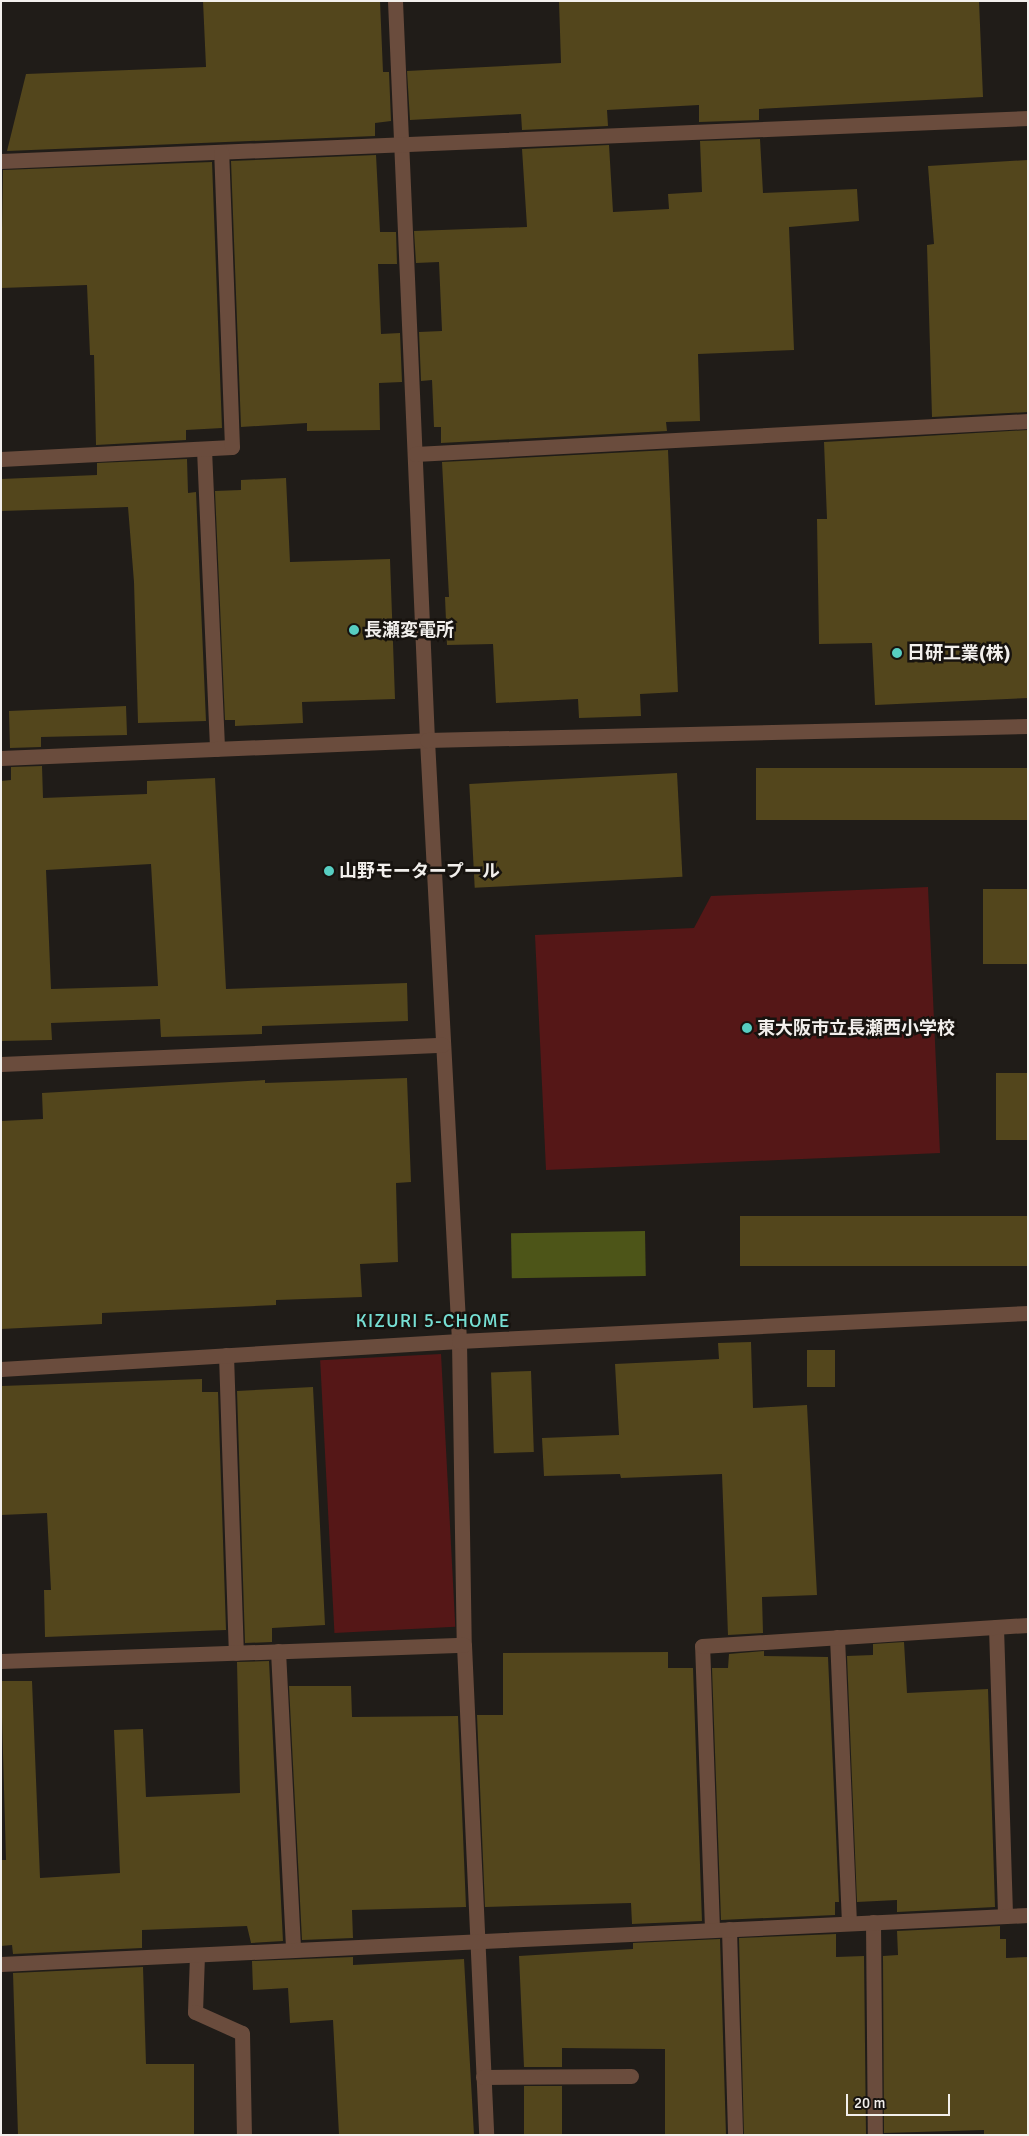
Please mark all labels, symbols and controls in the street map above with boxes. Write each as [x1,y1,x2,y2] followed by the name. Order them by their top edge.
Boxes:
[364,619,454,641] place label: 長瀬変電所
[348,624,360,636] marker: 長瀬変電所
[907,642,1010,664] place label: 日研工業(株)
[891,647,903,659] marker: 日研工業(株)
[339,860,501,882] place label: 山野モータープール
[323,865,335,877] marker: 山野モータープール
[757,1017,955,1039] place label: 東大阪市立長瀬西小学校
[741,1022,753,1034] marker: 東大阪市立長瀬西小学校
[354,1311,512,1333] district label: KIZURI 5-CHOME
[849,2084,953,2116] scale bar
[854,2094,885,2112] text: 20 m

